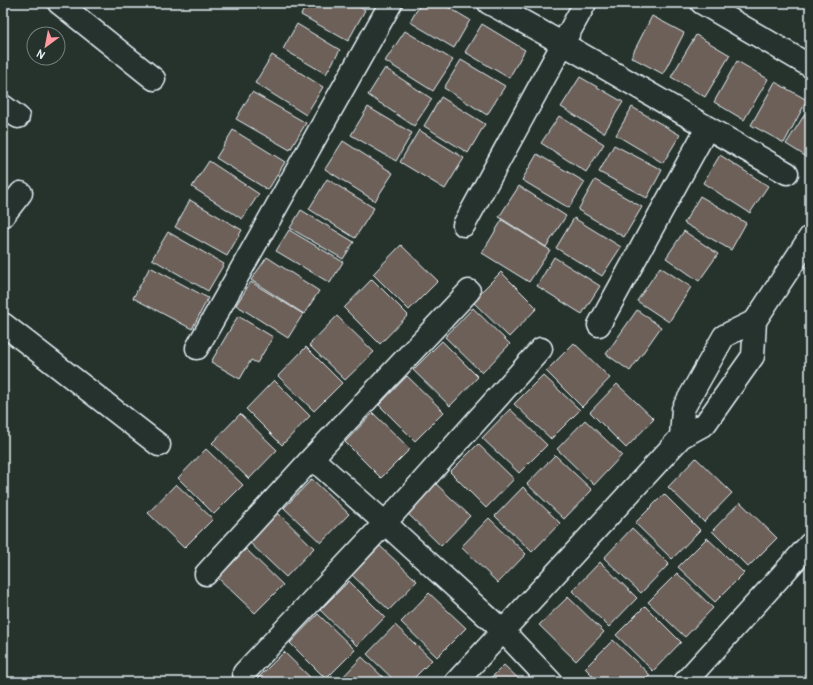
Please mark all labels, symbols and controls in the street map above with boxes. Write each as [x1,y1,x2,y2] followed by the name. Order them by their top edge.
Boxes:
[26,26,66,66] north arrow
[34,46,48,62] text: N

